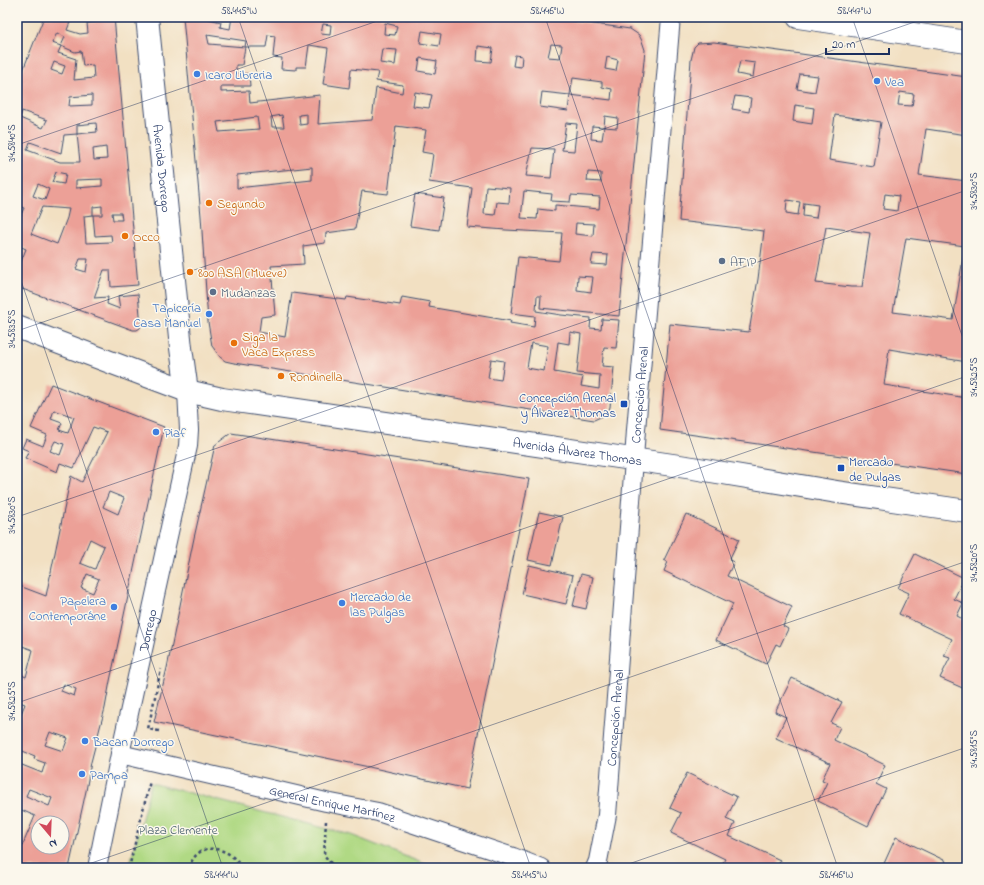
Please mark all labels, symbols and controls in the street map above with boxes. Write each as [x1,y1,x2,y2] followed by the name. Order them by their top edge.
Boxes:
[221,4,257,19] text: 58.445°W
[530,4,565,19] text: 58.446°W
[837,4,871,19] text: 58.447°W
[826,30,889,56] scale bar
[832,36,855,54] text: 20 m
[205,66,272,85] place label: Icaro Libreria
[192,69,202,79] marker: Icaro Libreria
[884,73,904,92] place label: Vea
[872,76,882,86] marker: Vea
[147,123,175,214] street label: Avenida Dorrego
[5,124,20,162] text: 34.5840°S
[967,172,982,210] text: 34.5830°S
[217,195,265,215] place label: Segundo
[204,198,214,208] marker: Segundo
[133,228,160,247] place label: Occo
[120,231,130,241] marker: Occo
[730,253,756,272] place label: AFIP
[717,256,727,266] marker: AFIP
[198,264,287,283] place label: 800 ASA (Mueve)
[185,267,195,277] marker: 800 ASA (Mueve)
[221,284,276,303] place label: Mudanzas
[208,287,218,297] marker: Mudanzas
[133,299,201,333] place label: Tapicería Casa Manuel
[5,309,20,348] text: 34.5835°S
[204,309,214,319] marker: Tapicería Casa Manuel
[241,328,315,362] place label: Siga la Vaca Express
[229,338,239,348] marker: Siga la Vaca Express
[627,346,654,444] street label: Concepción Arenal
[967,357,982,397] text: 34.5825°S
[289,368,343,387] place label: Rondinella
[276,371,286,381] marker: Rondinella
[519,389,616,424] place label: Concepción Arenal y Álvarez Thomas
[619,399,629,409] marker: Concepción Arenal y Álvarez Thomas
[164,424,187,443] place label: Piaf
[151,427,161,437] marker: Piaf
[511,434,644,472] street label: Avenida Álvarez Thomas
[849,453,902,488] place label: Mercado de Pulgas
[836,463,846,473] marker: Mercado de Pulgas
[5,496,20,534] text: 34.5830°S
[967,543,982,582] text: 34.5820°S
[350,588,411,623] place label: Mercado de las Pulgas
[29,592,106,626] place label: Papelera Contemporáne
[337,598,347,608] marker: Mercado de las Pulgas
[109,602,119,612] marker: Papelera Contemporáne
[135,607,163,655] street label: Dorrego
[603,669,629,767] street label: Concepción Arenal
[5,681,20,721] text: 34.5825°S
[967,730,982,768] text: 34.5815°S
[92,733,174,753] place label: Bacan Dorrego
[80,736,90,746] marker: Bacan Dorrego
[90,766,128,785] place label: Pampa
[77,769,87,779] marker: Pampa
[267,781,398,828] street label: General Enrique Martínez
[30,815,70,855] north arrow
[138,821,218,840] park label: Plaza Clemente
[47,835,59,852] text: N
[204,868,238,883] text: 58.444°W
[511,868,547,883] text: 58.445°W
[819,868,854,883] text: 58.446°W

